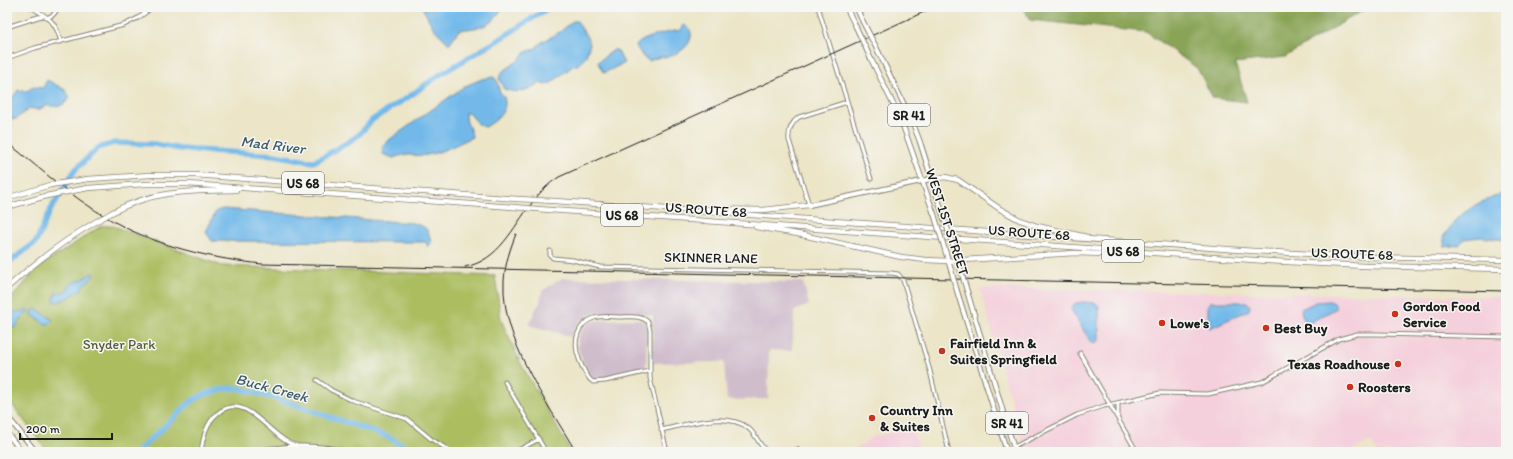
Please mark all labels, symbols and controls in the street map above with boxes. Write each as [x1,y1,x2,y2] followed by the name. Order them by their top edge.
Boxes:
[888,104,930,126] road number: SR 41
[240,132,308,158] water label: Mad River
[922,166,972,278] street label: WEST 1ST STREET
[282,172,324,194] road number: US 68
[664,199,748,221] street label: US ROUTE 68
[601,204,643,226] road number: US 68
[987,222,1071,244] street label: US ROUTE 68
[1102,240,1144,262] road number: US 68
[1311,244,1394,264] street label: US ROUTE 68
[664,249,758,267] street label: SKINNER LANE
[1403,298,1481,331] place label: Gordon Food Service
[1390,309,1400,319] marker: Gordon Food Service
[1170,315,1209,332] place label: Lowe's
[1157,318,1167,328] marker: Lowe's
[1274,320,1328,337] place label: Best Buy
[1261,323,1271,333] marker: Best Buy
[950,335,1057,368] place label: Fairfield Inn & Suites Springfield
[83,336,156,353] park label: Snyder Park
[937,346,947,356] marker: Fairfield Inn & Suites Springfield
[1287,356,1390,373] place label: Texas Roadhouse
[1393,359,1403,369] marker: Texas Roadhouse
[234,370,311,407] water label: Buck Creek
[1358,379,1411,396] place label: Roosters
[1345,382,1355,392] marker: Roosters
[880,402,953,435] place label: Country Inn & Suites
[986,412,1028,434] road number: SR 41
[867,413,877,423] marker: Country Inn & Suites
[20,415,112,441] scale bar
[26,422,60,436] text: 200 m

